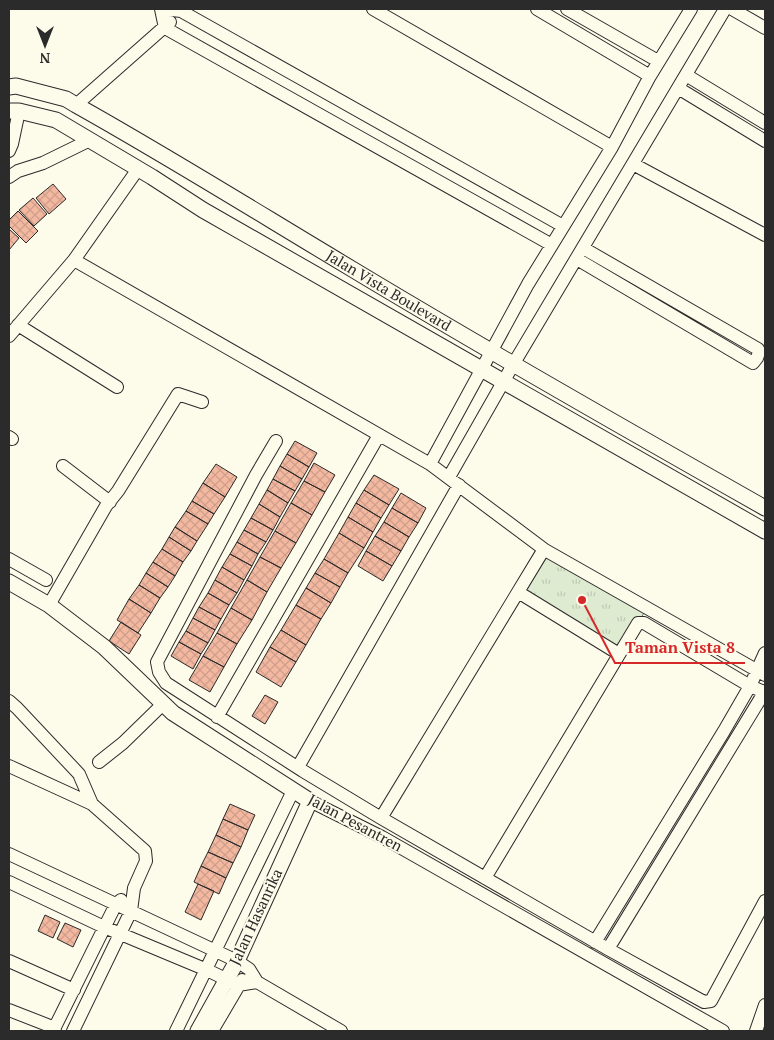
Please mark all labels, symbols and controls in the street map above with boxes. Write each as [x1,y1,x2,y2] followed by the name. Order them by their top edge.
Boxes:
[20,20,70,70] north arrow
[39,49,50,68] text: N
[323,245,455,335] street label: Jalan Vista Boulevard
[615,632,745,663] callout: Taman Vista 8
[625,636,735,658] text: Taman Vista 8
[305,789,406,855] street label: Jalan Pesantren
[224,865,286,968] street label: Jalan Hasanrika

